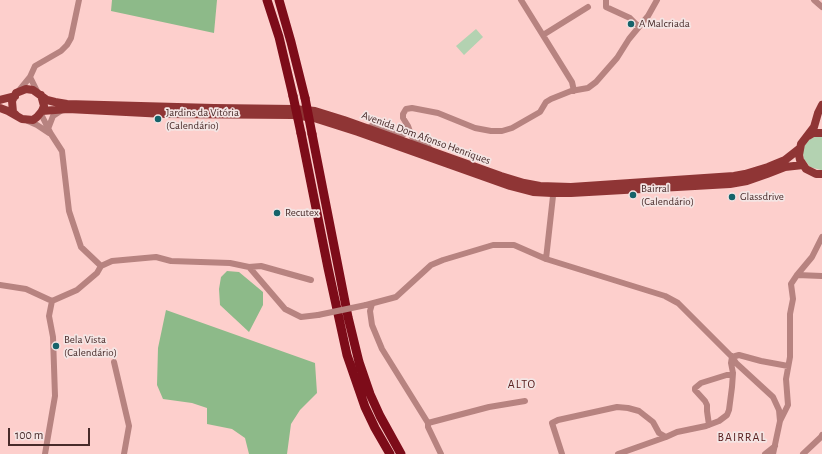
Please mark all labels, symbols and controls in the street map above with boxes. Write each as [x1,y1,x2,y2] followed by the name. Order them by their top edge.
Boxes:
[639,17,690,31] place label: A Malcriada
[626,19,636,29] marker: A Malcriada
[166,106,239,132] place label: Jardins da Vitória (Calendário)
[360,109,492,167] street label: Avenida Dom Afonso Henriques
[153,114,163,124] marker: Jardins da Vitória (Calendário)
[641,182,694,208] place label: Bairral (Calendário)
[628,190,638,200] marker: Bairral (Calendário)
[740,190,784,204] place label: Glassdrive
[727,192,737,202] marker: Glassdrive
[285,206,319,220] place label: Recutex
[272,208,282,218] marker: Recutex
[64,333,117,359] place label: Bela Vista (Calendário)
[51,341,61,351] marker: Bela Vista (Calendário)
[508,377,536,391] district label: ALTO
[10,420,92,446] scale bar
[15,429,43,441] text: 100 m
[718,430,766,444] district label: BAIRRAL

